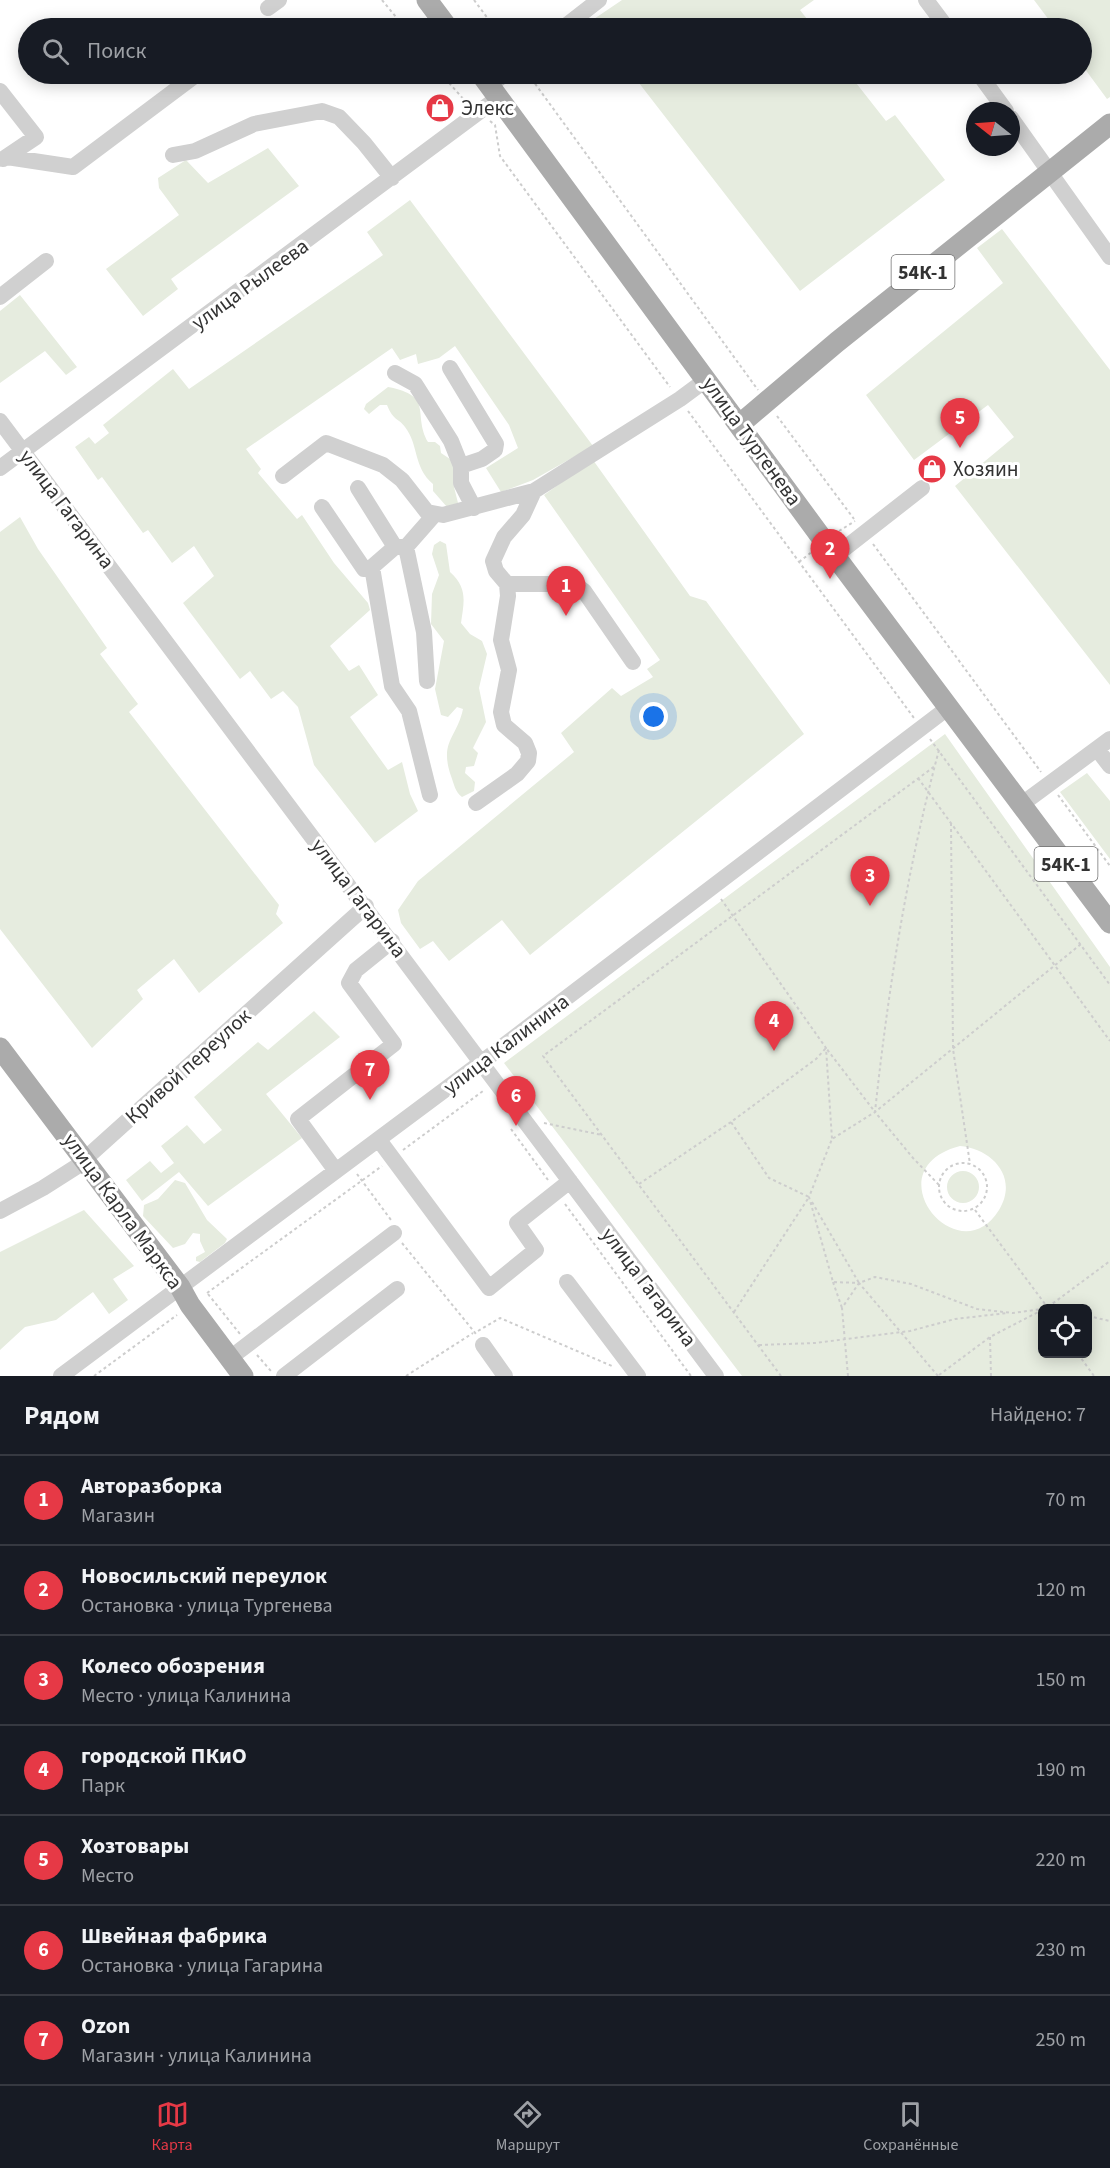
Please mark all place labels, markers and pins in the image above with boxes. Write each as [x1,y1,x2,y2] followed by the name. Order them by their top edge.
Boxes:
[424,92,456,124] shop icon: Элекс
[461,93,514,123] place label: Элекс
[940,398,980,448] pin: 5
[916,453,948,485] shop icon: Хозяин
[953,454,1019,484] place label: Хозяин
[810,530,850,579] pin: 2
[546,566,586,616] pin: 1
[850,856,890,906] pin: 3
[754,1002,794,1051] pin: 4
[350,1050,389,1100] pin: 7
[496,1076,536,1126] pin: 6

